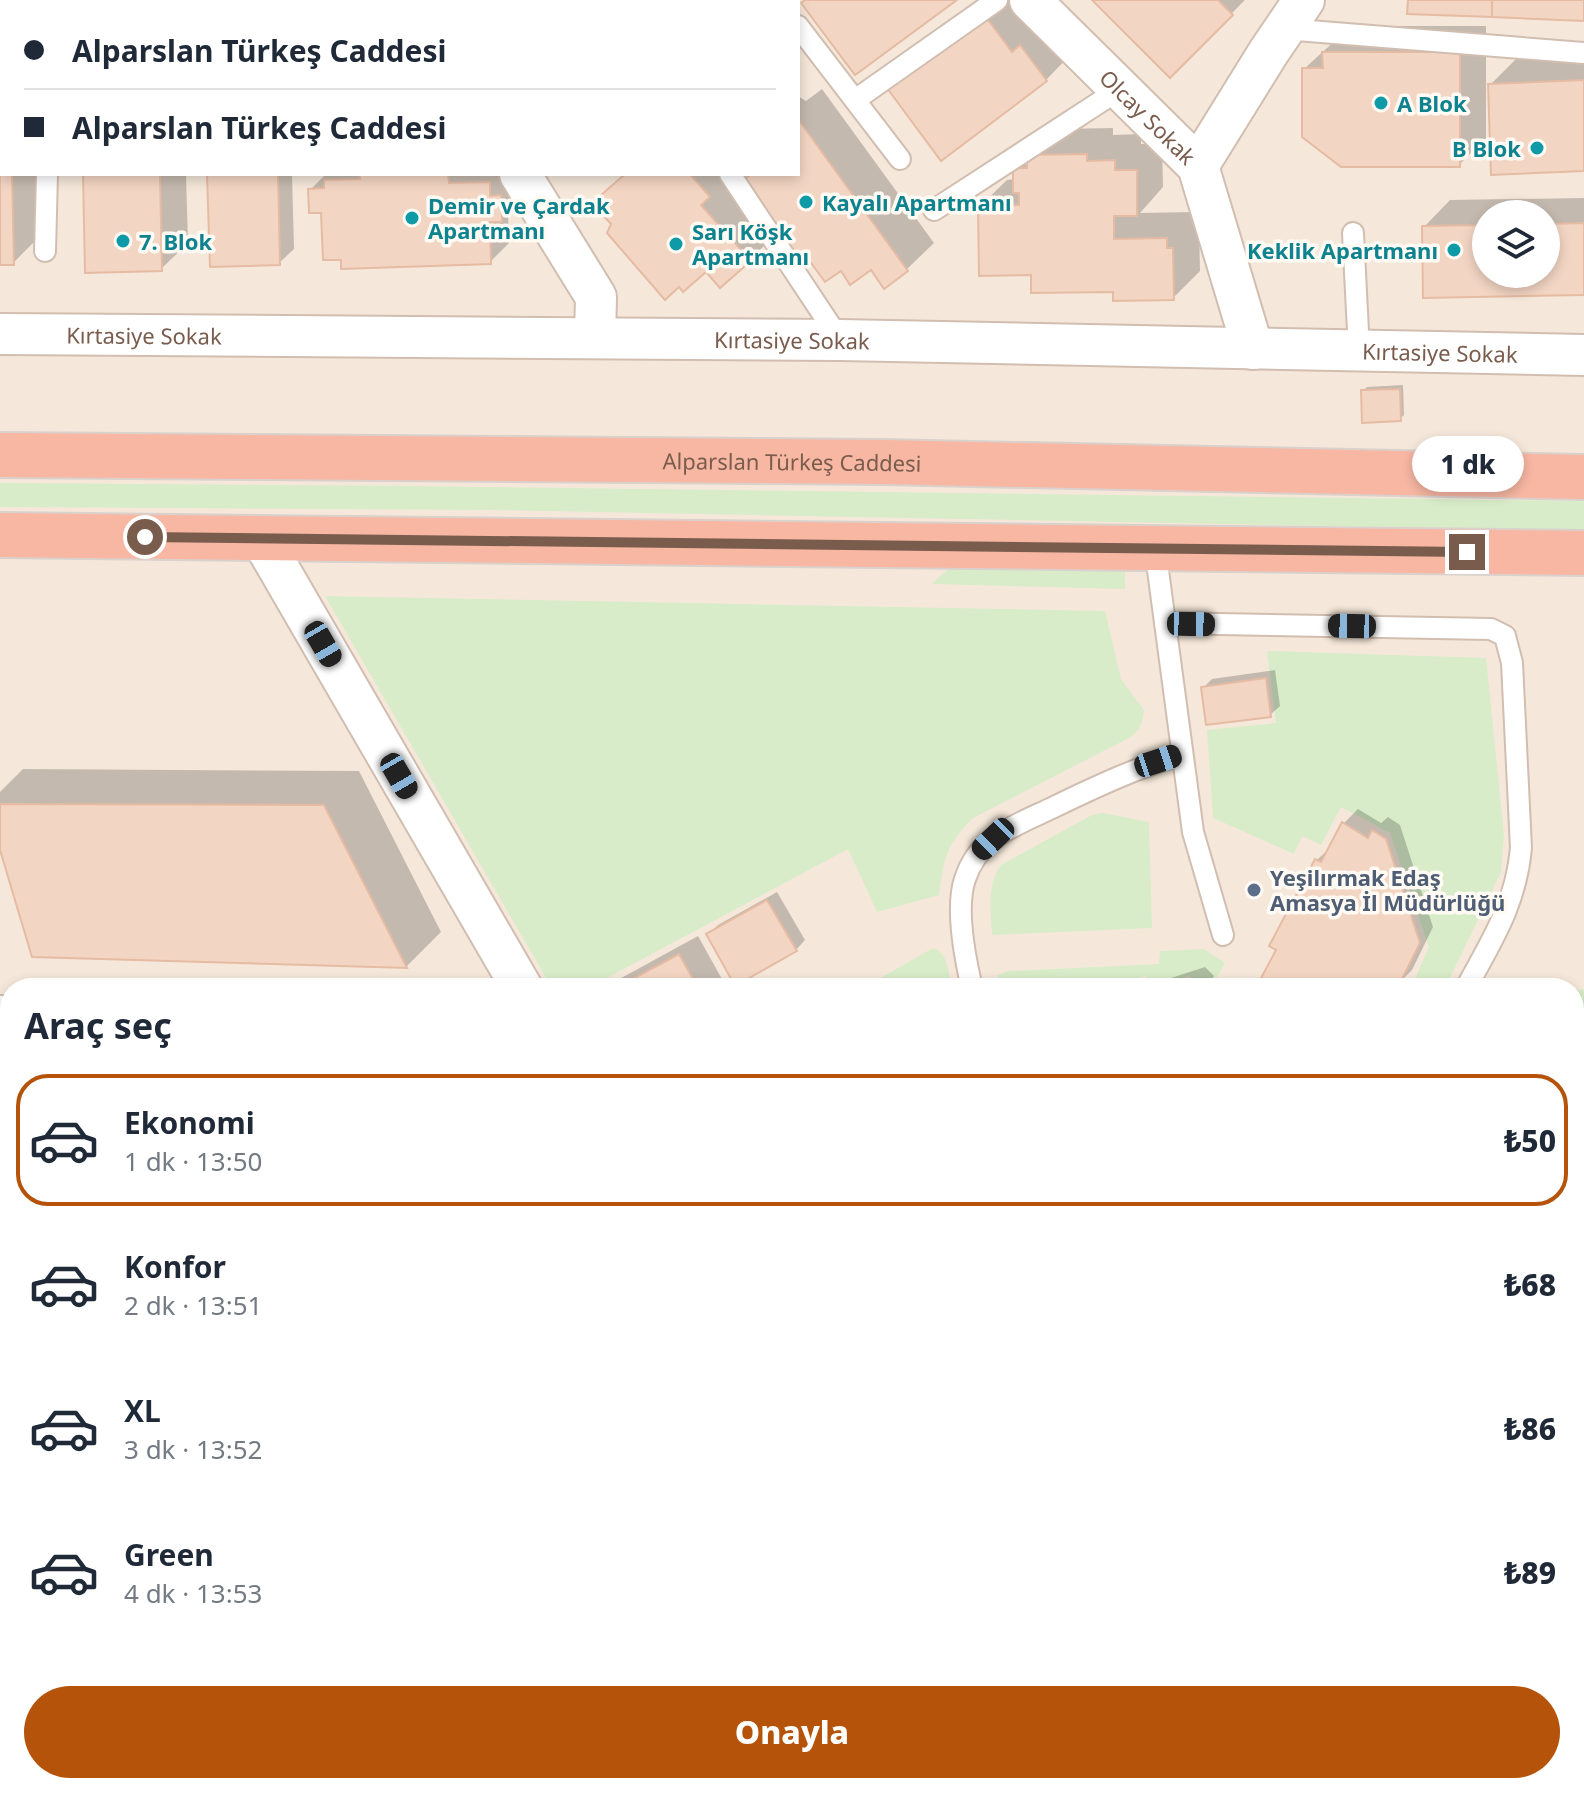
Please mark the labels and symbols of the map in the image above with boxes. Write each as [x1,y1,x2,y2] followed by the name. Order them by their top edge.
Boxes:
[1093,62,1203,171] street label: Olcay Sokak
[1397,88,1467,118] place label: A Blok
[1372,94,1390,112] marker: A Blok
[1452,133,1521,163] place label: B Blok
[1528,139,1546,157] marker: B Blok
[822,187,1012,217] place label: Kayalı Apartmanı
[428,190,610,245] place label: Demir ve Çardak Apartmanı
[797,193,815,211] marker: Kayalı Apartmanı
[403,209,421,227] marker: Demir ve Çardak Apartmanı
[692,216,809,271] place label: Sarı Köşk Apartmanı
[139,226,212,256] place label: 7. Blok
[114,232,132,250] marker: 7. Blok
[667,235,685,253] marker: Sarı Köşk Apartmanı
[1247,235,1438,265] place label: Keklik Apartmanı
[1445,241,1463,259] marker: Keklik Apartmanı
[66,319,222,351] street label: Kırtasiye Sokak
[714,324,870,356] street label: Kırtasiye Sokak
[1362,336,1518,369] street label: Kırtasiye Sokak
[1411,436,1523,492] callout: 1 dk
[662,445,922,478] street label: Alparslan Türkeş Caddesi
[127,519,163,555] route start
[1449,534,1485,570] route end
[1167,612,1215,636] car
[1328,614,1376,638] car
[301,617,345,671] car
[1131,742,1185,780] car
[377,749,421,803] car
[967,814,1019,864] car
[1270,862,1505,917] place label: Yeşilırmak Edaş Amasya İl Müdürlüğü
[1245,881,1263,899] marker: Yeşilırmak Edaş Amasya İl Müdürlüğü

